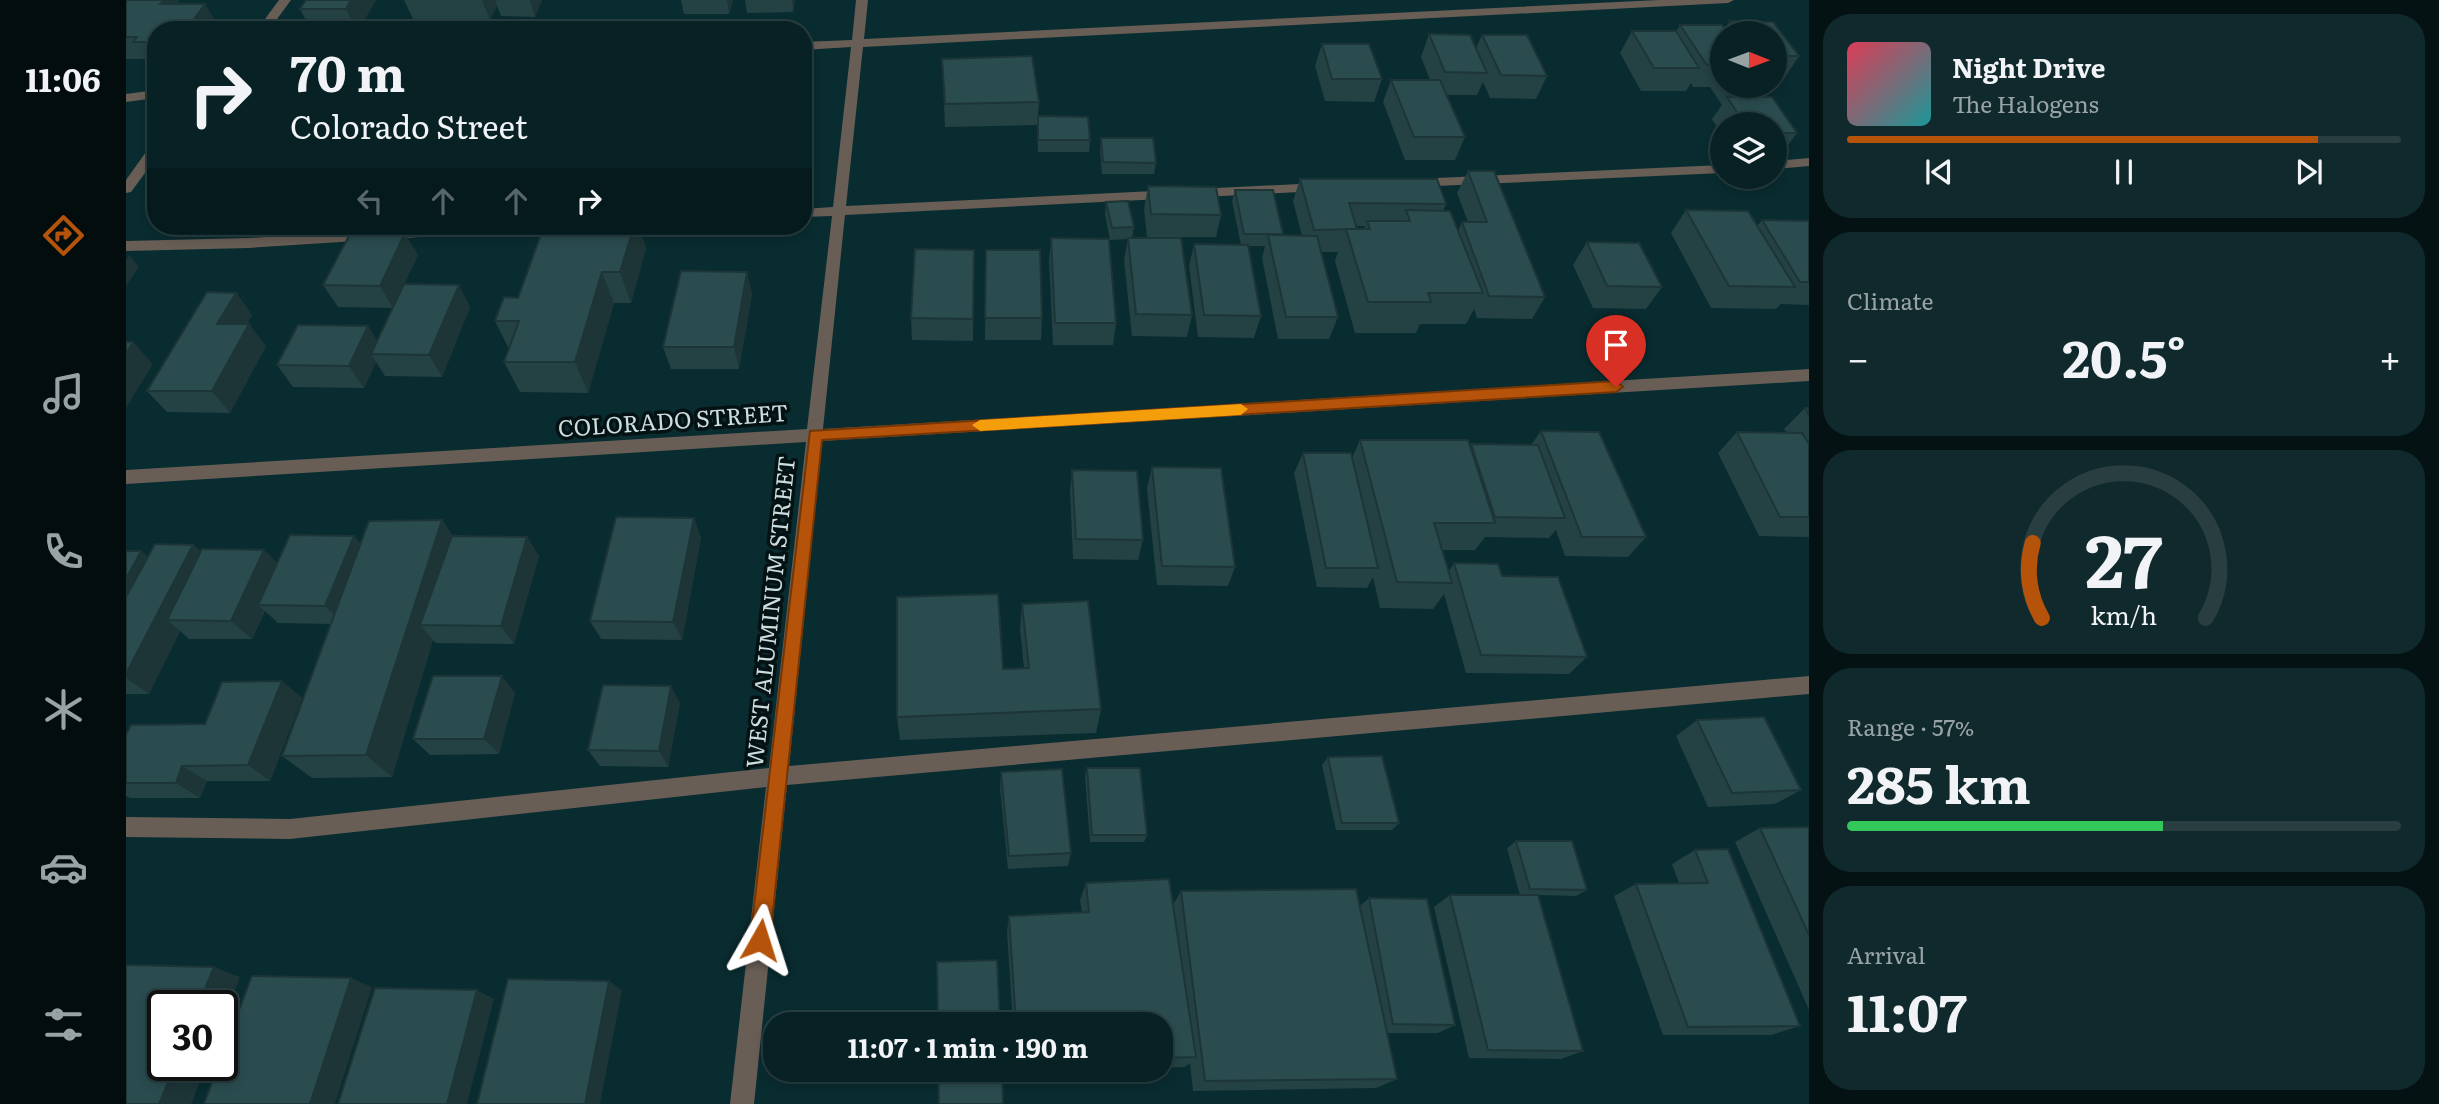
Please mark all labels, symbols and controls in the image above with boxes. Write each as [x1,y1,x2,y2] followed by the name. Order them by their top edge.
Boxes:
[1710,21,1787,98] north arrow
[1710,21,1787,189] map controls
[290,34,405,107] text: 70 m
[1952,47,2106,86] text: Night Drive
[175,49,266,140] icon: right
[25,54,101,102] text: 11:06
[1952,86,2099,120] text: The Halogens
[290,101,528,149] text: Colorado Street
[1710,112,1787,189] button: layers
[1920,153,1958,191] icon: previous
[2105,153,2143,191] icon: pause
[2290,153,2328,191] icon: next
[351,182,389,220] icon: left
[424,182,462,220] icon: ahead
[497,182,535,220] icon: ahead
[570,182,608,220] icon: right
[39,211,88,260] icon: directions
[1847,283,1933,317] text: Climate
[1586,315,1646,387] pin
[2062,317,2186,394] text: 20.5°
[1597,326,1635,364] icon: arrive
[1847,328,1869,385] text: −
[2379,328,2401,385] text: +
[39,369,88,418] icon: music
[557,394,789,444] street label: COLORADO STREET
[736,454,802,770] street label: WEST ALUMINUM STREET
[2085,502,2163,610] text: 27
[39,527,88,576] icon: phone
[2091,596,2157,633] text: km/h
[39,685,88,734] icon: climate
[1847,709,1974,743] text: Range · 57%
[1847,743,2031,820] text: 285 km
[39,843,88,892] icon: car
[723,903,797,977] position arrow
[1847,937,1926,971] text: Arrival
[1847,971,1967,1048] text: 11:07
[147,990,238,1081] speed limit sign: 30
[39,1000,88,1049] icon: filters
[848,1027,1088,1066] text: 11:07 · 1 min · 190 m

